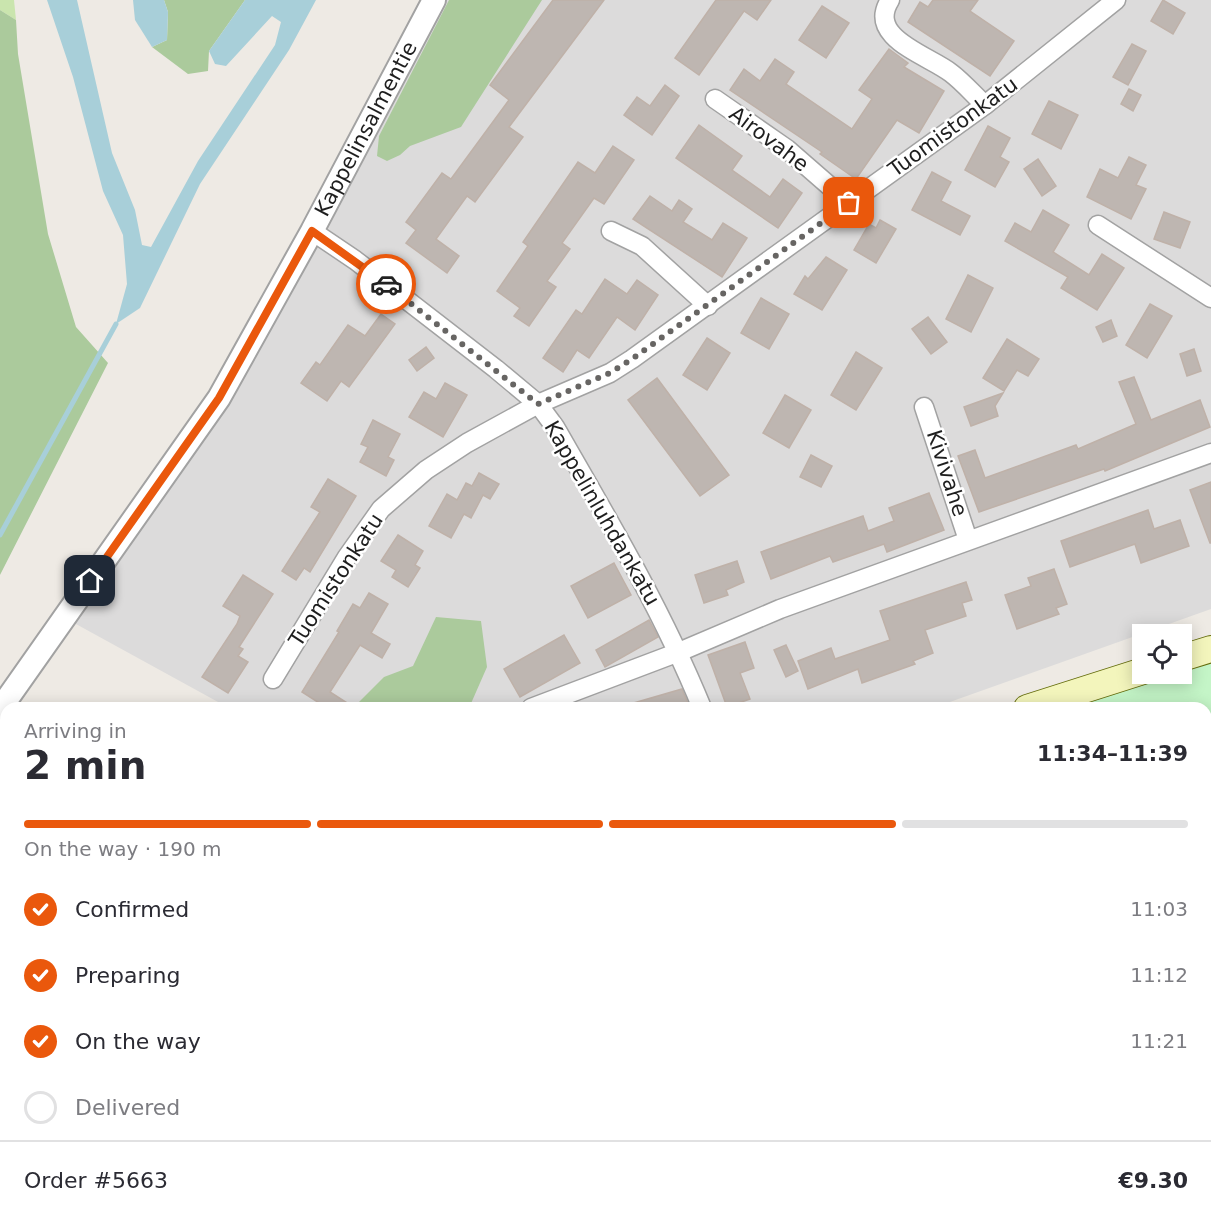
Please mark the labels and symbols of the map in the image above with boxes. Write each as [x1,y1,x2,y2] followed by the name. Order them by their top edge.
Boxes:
[310,37,422,220] street label: Kappelinsalmentie
[883,72,1022,182] street label: Tuomistonkatu
[725,102,813,176] street label: Airovahe
[823,177,874,228] pin
[356,254,416,314] courier
[539,417,665,609] street label: Kappelinluhdankatu
[922,427,972,519] street label: Kivivahe
[284,509,388,652] street label: Tuomistonkatu
[64,555,115,606] pin

